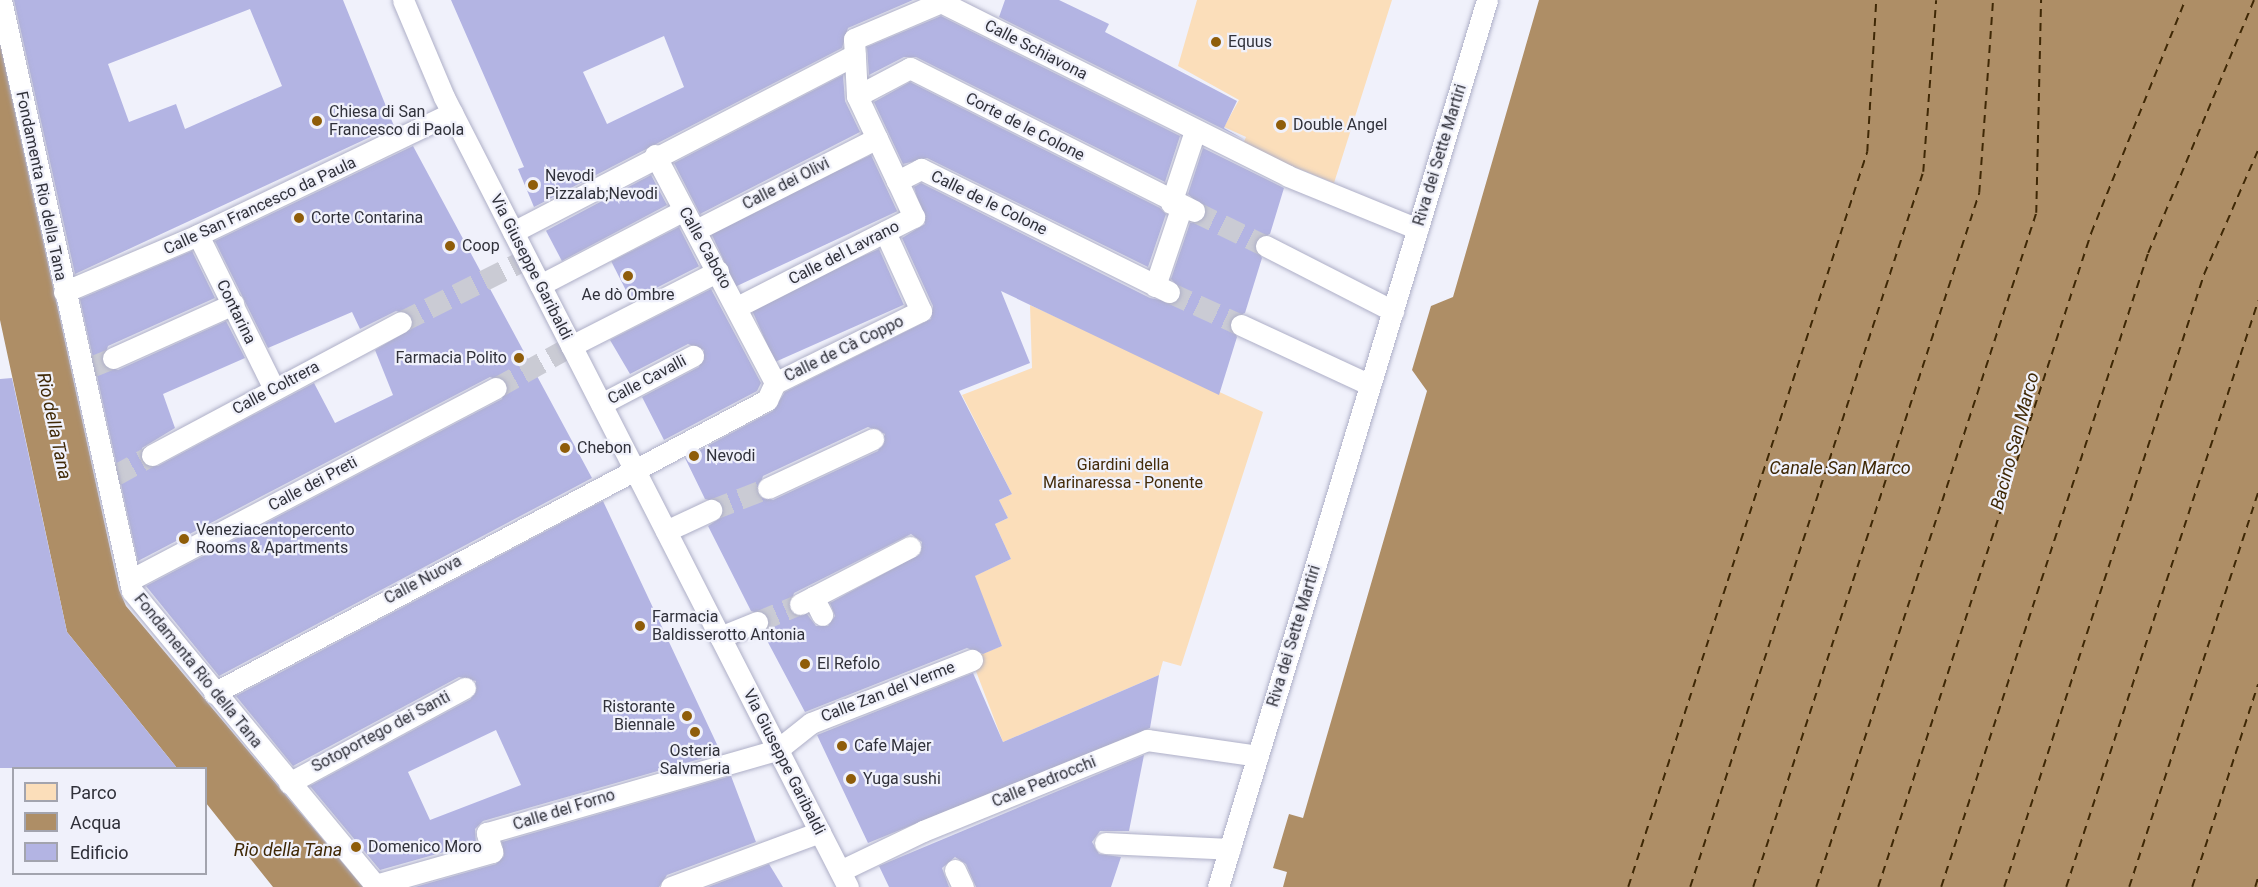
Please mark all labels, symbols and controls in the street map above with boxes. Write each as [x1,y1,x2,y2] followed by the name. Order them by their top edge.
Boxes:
[981,16,1091,84] street label: Calle Schiavona
[1228,32,1272,52] place label: Equus
[1209,35,1223,49] marker: Equus
[1409,82,1471,228] street label: Riva dei Sette Martiri
[12,89,70,283] street label: Fondamenta Rio della Tana
[962,89,1088,165] street label: Corte de le Colone
[329,102,464,140] place label: Chiesa di San Francesco di Paola
[310,114,324,128] marker: Chiesa di San Francesco di Paola
[1293,115,1387,135] place label: Double Angel
[1274,118,1288,132] marker: Double Angel
[161,153,359,259] street label: Calle San Francesco da Paula
[739,154,833,214] street label: Calle dei Olivi
[545,166,658,204] place label: Nevodi Pizzalab;Nevodi
[928,167,1050,239] street label: Calle de le Colone
[526,178,540,192] marker: Nevodi Pizzalab;Nevodi
[486,191,576,343] street label: Via Giuseppe Garibaldi
[675,204,735,292] street label: Calle Caboto
[311,208,423,228] place label: Corte Contarina
[292,211,306,225] marker: Corte Contarina
[786,217,902,289] street label: Calle del Lavrano
[462,236,500,256] place label: Coop
[443,239,457,253] marker: Coop
[621,269,635,283] marker: Ae dò Ombre
[212,277,260,347] street label: Contarina
[582,285,674,305] place label: Ae dò Ombre
[781,312,907,386] street label: Calle de Cà Coppo
[396,348,507,368] place label: Farmacia Polito
[512,351,526,365] marker: Farmacia Polito
[604,351,690,409] street label: Calle Cavalli
[229,357,323,419] street label: Calle Coltrera
[32,370,76,482] water label: Rio della Tana
[1986,370,2044,512] water label: Bacino San Marco
[577,438,632,458] place label: Chebon
[558,441,572,455] marker: Chebon
[706,446,755,466] place label: Nevodi
[687,449,701,463] marker: Nevodi
[265,453,361,515] street label: Calle dei Preti
[1043,455,1203,493] park label: Giardini della Marinaressa - Ponente
[1769,457,1911,479] water label: Canale San Marco
[196,520,355,558] place label: Veneziacentopercento Rooms & Apartments
[177,532,191,546] marker: Veneziacentopercento Rooms & Apartments
[381,552,465,608] street label: Calle Nuova
[1263,563,1325,709] street label: Riva dei Sette Martiri
[130,590,266,752] street label: Fondamenta Rio della Tana
[652,607,805,645] place label: Farmacia Baldisserotto Antonia
[633,619,647,633] marker: Farmacia Baldisserotto Antonia
[817,654,880,674] place label: El Refolo
[798,657,812,671] marker: El Refolo
[818,658,958,726] street label: Calle Zan del Verme
[739,686,829,838] street label: Via Giuseppe Garibaldi
[308,687,454,777] street label: Sotoportego dei Santi
[602,697,675,735] place label: Ristorante Biennale
[680,709,694,723] marker: Ristorante Biennale
[688,725,702,739] marker: Osteria Salvmeria
[854,736,931,756] place label: Cafe Majer
[835,739,849,753] marker: Cafe Majer
[660,741,730,779] place label: Osteria Salvmeria
[989,752,1099,812] street label: Calle Pedrocchi
[12,767,207,875] legend
[863,769,941,789] place label: Yuga sushi
[844,772,858,786] marker: Yuga sushi
[70,782,117,803] text: Parco
[511,785,617,835] street label: Calle del Forno
[70,812,121,833] text: Acqua
[368,837,482,857] place label: Domenico Moro
[234,839,342,861] water label: Rio della Tana
[349,840,363,854] marker: Domenico Moro
[70,842,129,863] text: Edificio

